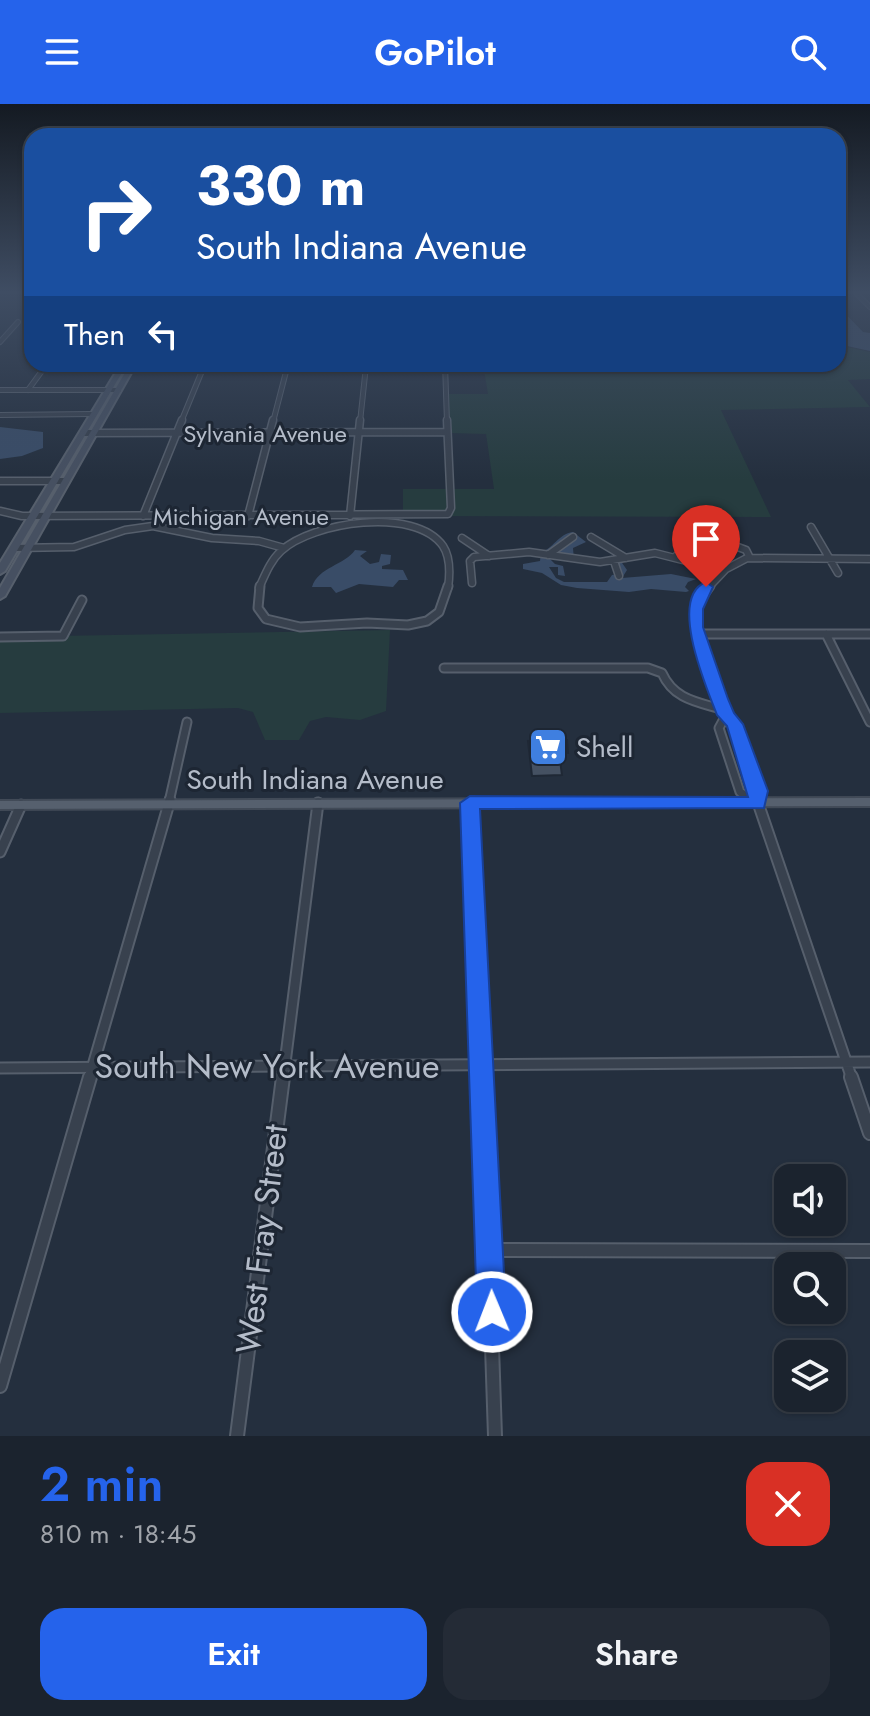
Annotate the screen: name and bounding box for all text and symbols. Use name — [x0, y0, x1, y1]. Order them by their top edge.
text: GoPilot — [374, 26, 496, 78]
icon: menu — [40, 30, 84, 74]
icon: search — [786, 30, 830, 74]
text: 330 m — [196, 145, 365, 226]
icon: right — [64, 160, 168, 264]
text: South Indiana Avenue — [196, 220, 527, 272]
icon: left — [141, 312, 185, 356]
text: Then — [64, 313, 125, 356]
street label: Sylvania Avenue — [183, 416, 347, 451]
street label: Michigan Avenue — [153, 499, 329, 534]
pin — [672, 505, 740, 587]
icon: arrive — [684, 517, 728, 561]
supermarket icon: Shell — [527, 726, 569, 768]
place label: Shell — [576, 727, 633, 768]
street label: South Indiana Avenue — [186, 759, 444, 800]
street label: South New York Avenue — [95, 1042, 439, 1091]
street label: West Fray Street — [224, 1121, 300, 1357]
map controls — [774, 1164, 846, 1412]
button: sound — [774, 1164, 846, 1236]
button: search — [774, 1252, 846, 1324]
position arrow — [450, 1270, 534, 1354]
button: layers — [774, 1340, 846, 1412]
text: 2 min — [40, 1450, 163, 1519]
button: close — [746, 1462, 830, 1546]
text: 810 m · 18:45 — [40, 1515, 197, 1553]
button: Exit — [40, 1608, 427, 1700]
button: Share — [443, 1608, 830, 1700]

